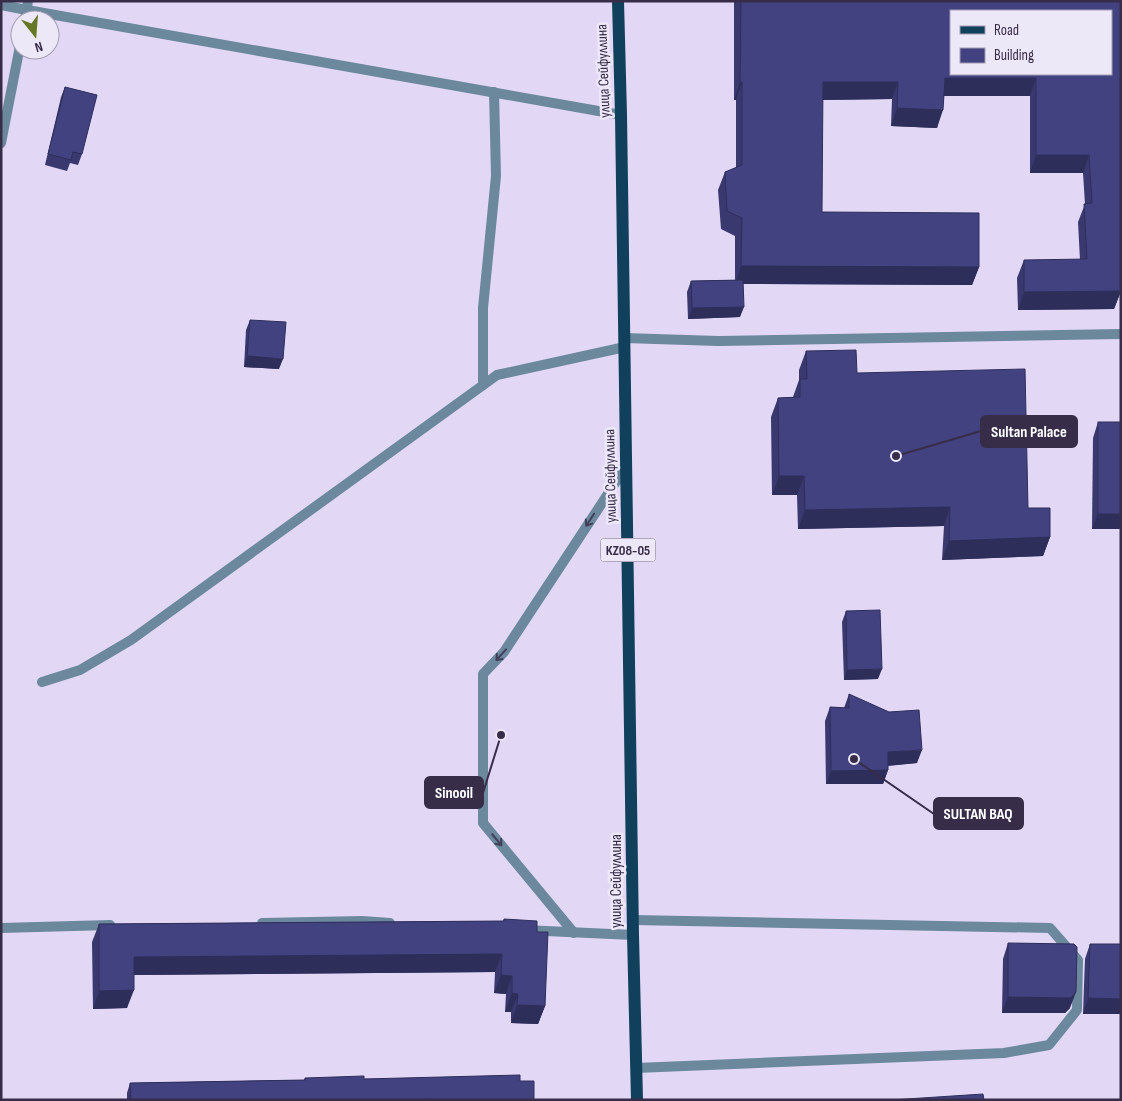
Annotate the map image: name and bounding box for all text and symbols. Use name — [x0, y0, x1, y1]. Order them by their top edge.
north arrow — [10, 10, 60, 60]
legend — [950, 10, 1112, 75]
text: Road — [994, 21, 1019, 40]
street label: улица Сейфуллина — [592, 24, 615, 118]
text: N — [33, 38, 45, 56]
text: Building — [994, 46, 1034, 65]
callout: Sultan Palace — [981, 416, 1077, 447]
text: Sultan Palace — [991, 423, 1067, 442]
street label: улица Сейфуллина — [600, 429, 621, 523]
one-way arrow — [585, 513, 596, 527]
road number: KZ08-05 — [600, 538, 656, 562]
one-way arrow — [495, 649, 506, 662]
callout: Sinooil — [425, 777, 483, 808]
text: Sinooil — [435, 784, 473, 803]
callout: SULTAN BAQ — [934, 798, 1023, 829]
text: SULTAN BAQ — [944, 805, 1013, 824]
one-way arrow — [492, 834, 503, 847]
street label: улица Сейфуллина — [607, 834, 626, 928]

